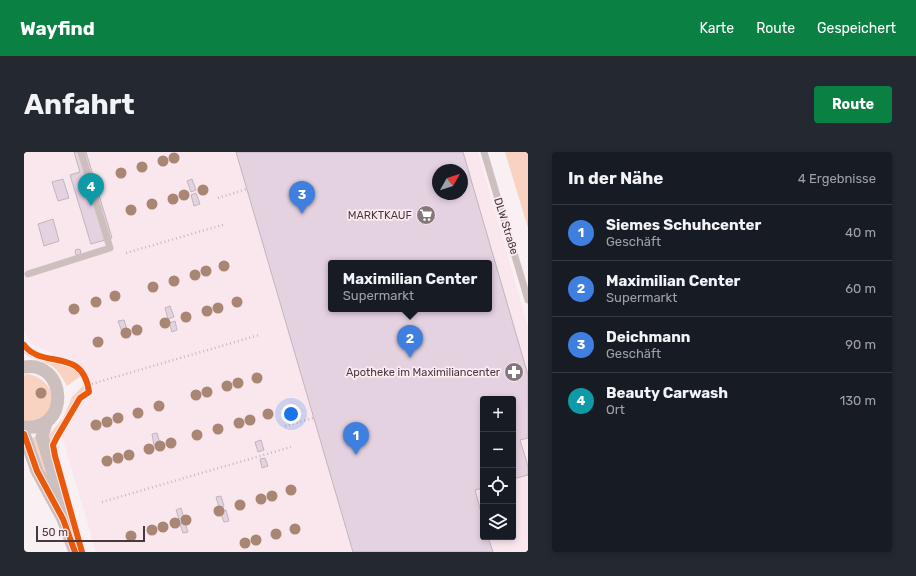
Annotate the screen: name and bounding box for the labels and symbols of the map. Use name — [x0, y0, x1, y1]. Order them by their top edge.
north arrow — [432, 164, 468, 200]
pin: 4 — [78, 173, 104, 206]
pin: 3 — [289, 181, 315, 214]
street label: DLW Straße — [491, 196, 521, 256]
supermarket icon: MARKTKAUF — [415, 204, 437, 226]
place label: MARKTKAUF — [348, 209, 412, 222]
pin: 2 — [397, 325, 423, 358]
pharmacy icon: Apotheke im Maximiliancenter — [503, 361, 525, 383]
place label: Apotheke im Maximiliancenter — [346, 366, 501, 379]
your location — [281, 404, 301, 424]
pin: 1 — [343, 422, 369, 455]
scale bar — [36, 524, 145, 543]

